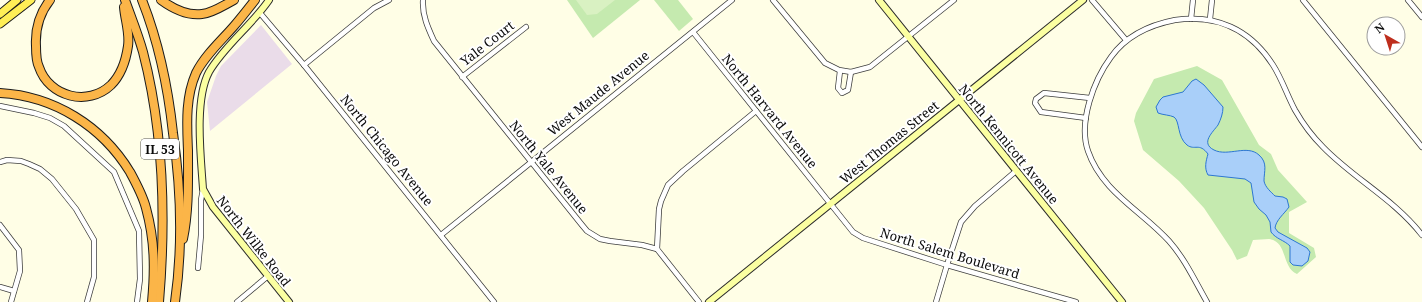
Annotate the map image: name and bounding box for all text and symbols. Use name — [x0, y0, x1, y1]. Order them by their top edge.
street label: Yale Court — [456, 16, 518, 70]
north arrow — [1366, 16, 1406, 56]
text: N — [1371, 19, 1388, 36]
street label: West Maude Avenue — [543, 46, 653, 140]
street label: North Harvard Avenue — [718, 50, 822, 172]
street label: North Kennicott Avenue — [955, 80, 1063, 208]
street label: North Chicago Avenue — [337, 91, 438, 209]
street label: West Thomas Street — [836, 96, 943, 188]
street label: North Yale Avenue — [506, 117, 592, 217]
road number: IL 53 — [141, 139, 179, 159]
street label: North Wilke Road — [213, 192, 295, 290]
street label: North Salem Boulevard — [878, 223, 1022, 283]

